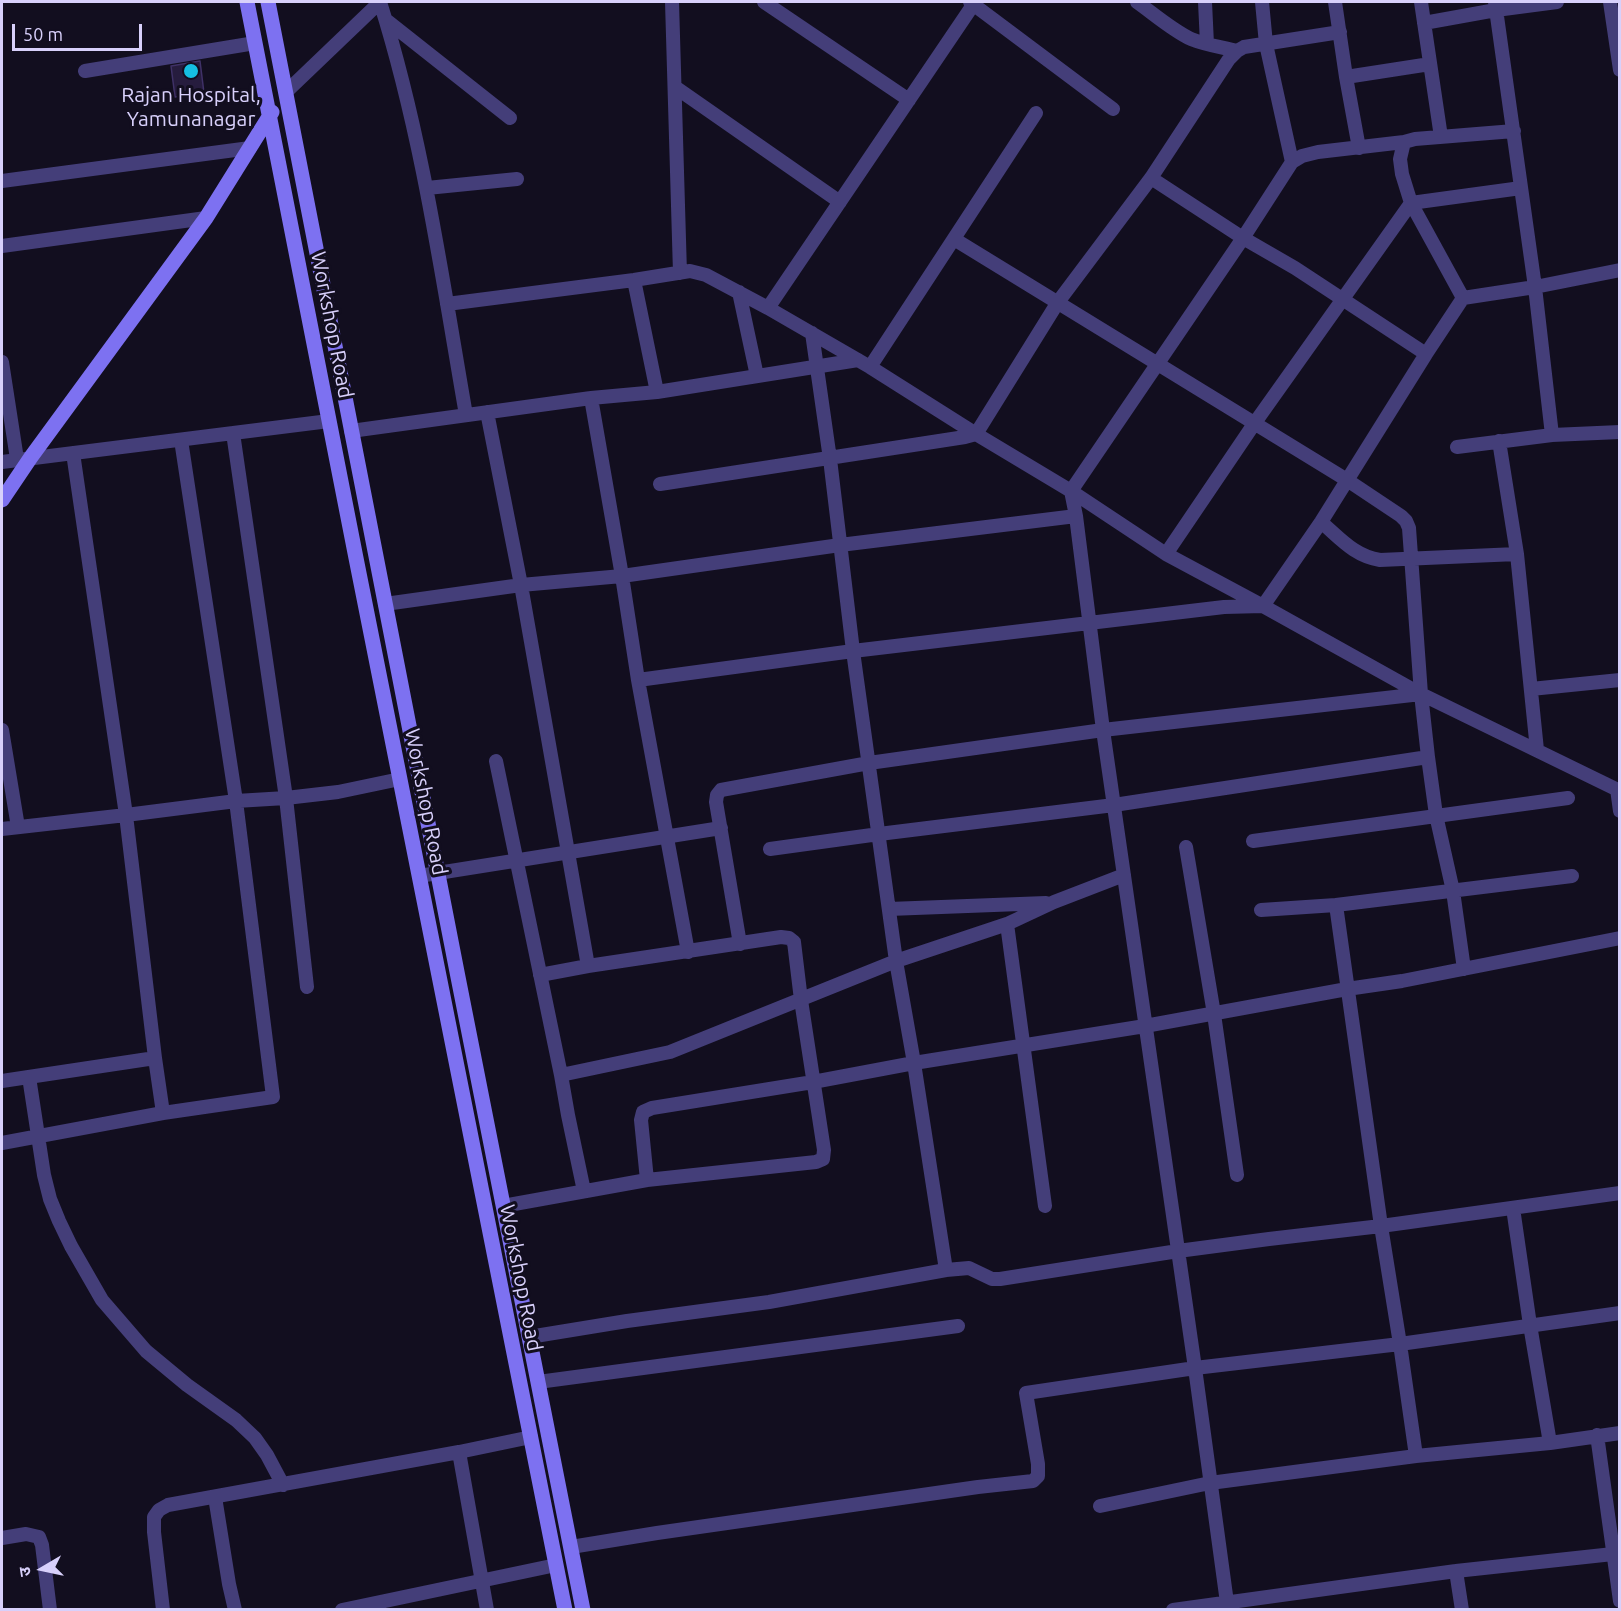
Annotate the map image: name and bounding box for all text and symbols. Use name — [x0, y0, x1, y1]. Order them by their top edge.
scale bar — [15, 12, 146, 50]
text: 50 m — [23, 24, 63, 44]
marker: Rajan Hospital, Yamunanagar — [182, 62, 200, 80]
place label: Rajan Hospital, Yamunanagar — [121, 82, 261, 132]
street label: Workshop Road — [305, 250, 359, 400]
street label: Workshop Road — [399, 727, 453, 877]
street label: Workshop Road — [494, 1203, 548, 1353]
north arrow — [12, 1539, 72, 1599]
text: उ — [15, 1566, 34, 1578]

